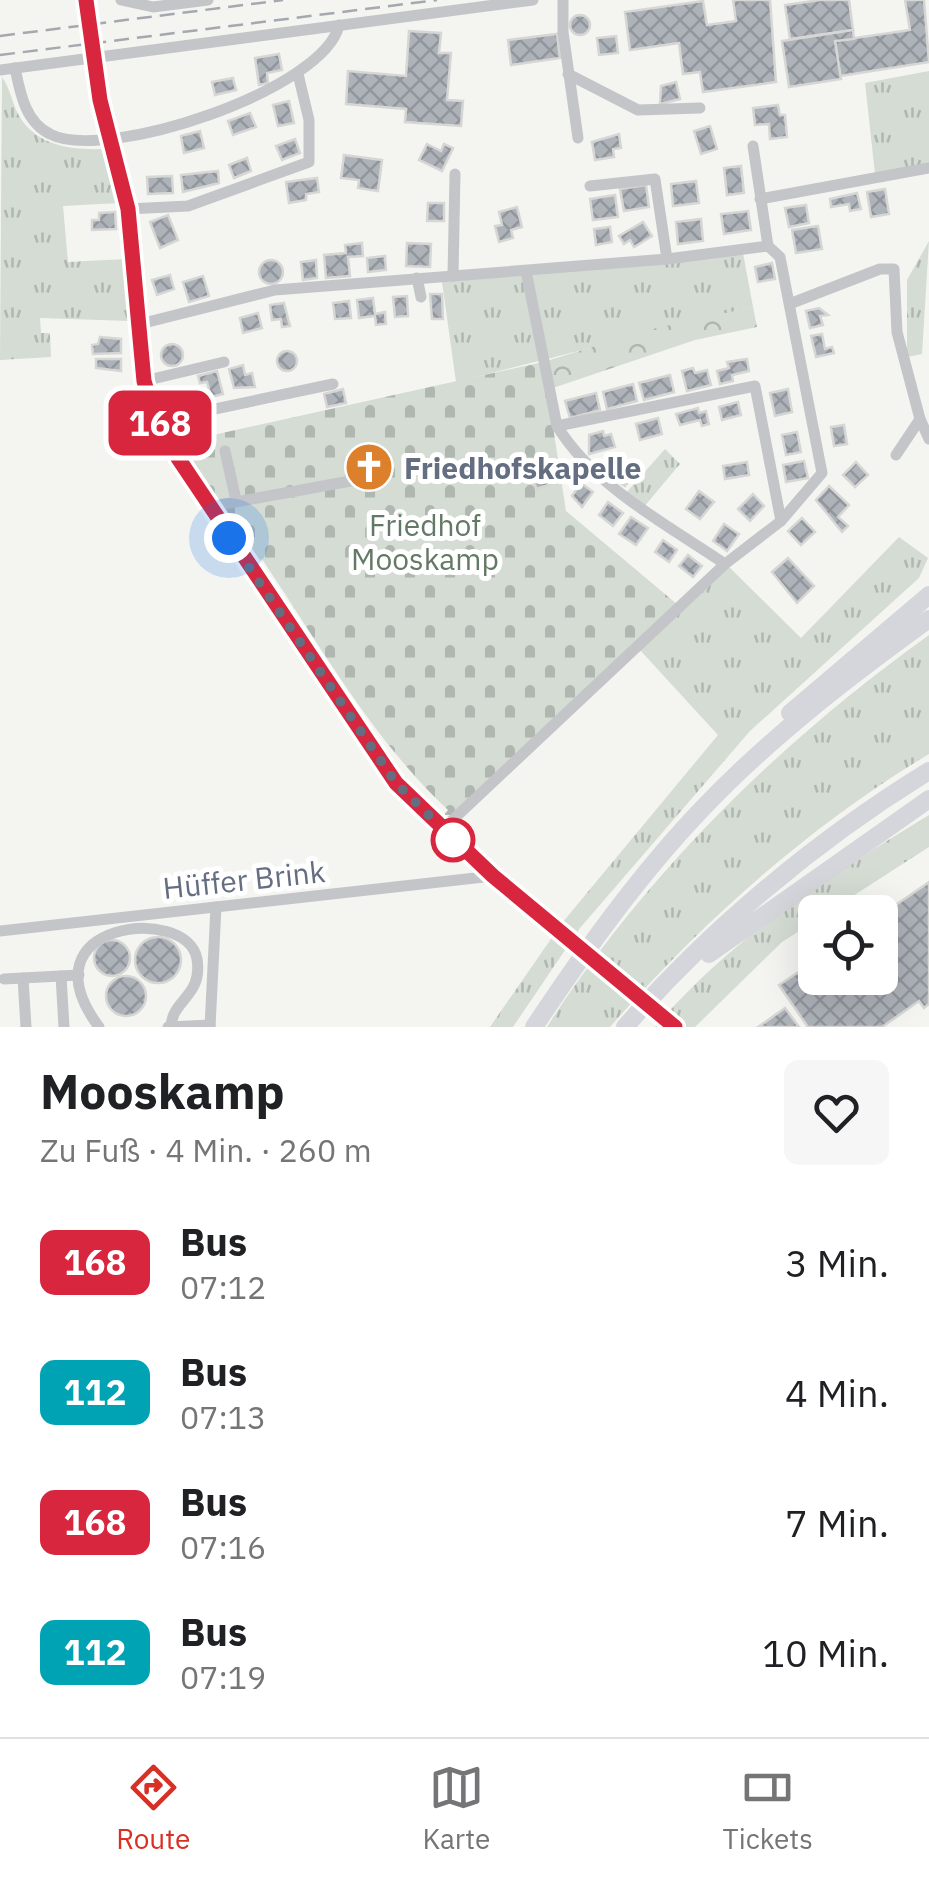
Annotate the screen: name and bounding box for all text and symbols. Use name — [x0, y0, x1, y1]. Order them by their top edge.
line badge: 168 — [102, 390, 218, 456]
text: 168 — [128, 400, 192, 446]
church icon: Friedhofskapelle — [343, 441, 395, 493]
place label: Friedhofskapelle — [404, 448, 641, 487]
park label: Friedhof Mooskamp — [351, 505, 499, 578]
your location — [204, 513, 254, 563]
unlabelled marker — [432, 819, 474, 861]
street label: Hüffer Brink — [161, 851, 327, 907]
map controls — [798, 895, 898, 995]
button: locate — [798, 895, 898, 995]
text: Mooskamp — [40, 1060, 285, 1122]
button: heart — [784, 1060, 889, 1165]
text: Zu Fuß · 4 Min. · 260 m — [40, 1129, 372, 1171]
text: Bus — [180, 1217, 247, 1266]
text: 3 Min. — [785, 1238, 889, 1287]
text: 168 — [63, 1239, 127, 1285]
text: 07:12 — [180, 1266, 266, 1308]
text: Bus — [180, 1347, 247, 1396]
text: 4 Min. — [785, 1368, 889, 1417]
text: 112 — [63, 1369, 127, 1415]
text: 07:13 — [180, 1396, 266, 1438]
text: Bus — [180, 1477, 247, 1526]
text: 7 Min. — [785, 1498, 889, 1547]
text: 168 — [63, 1499, 127, 1545]
text: 07:16 — [180, 1526, 266, 1568]
text: Bus — [180, 1607, 247, 1656]
text: 10 Min. — [762, 1628, 889, 1677]
text: 112 — [63, 1629, 127, 1675]
text: 07:19 — [180, 1656, 266, 1698]
tab: Route — [116, 1760, 190, 1857]
tab: Karte — [423, 1760, 490, 1857]
tab: Tickets — [723, 1760, 813, 1857]

